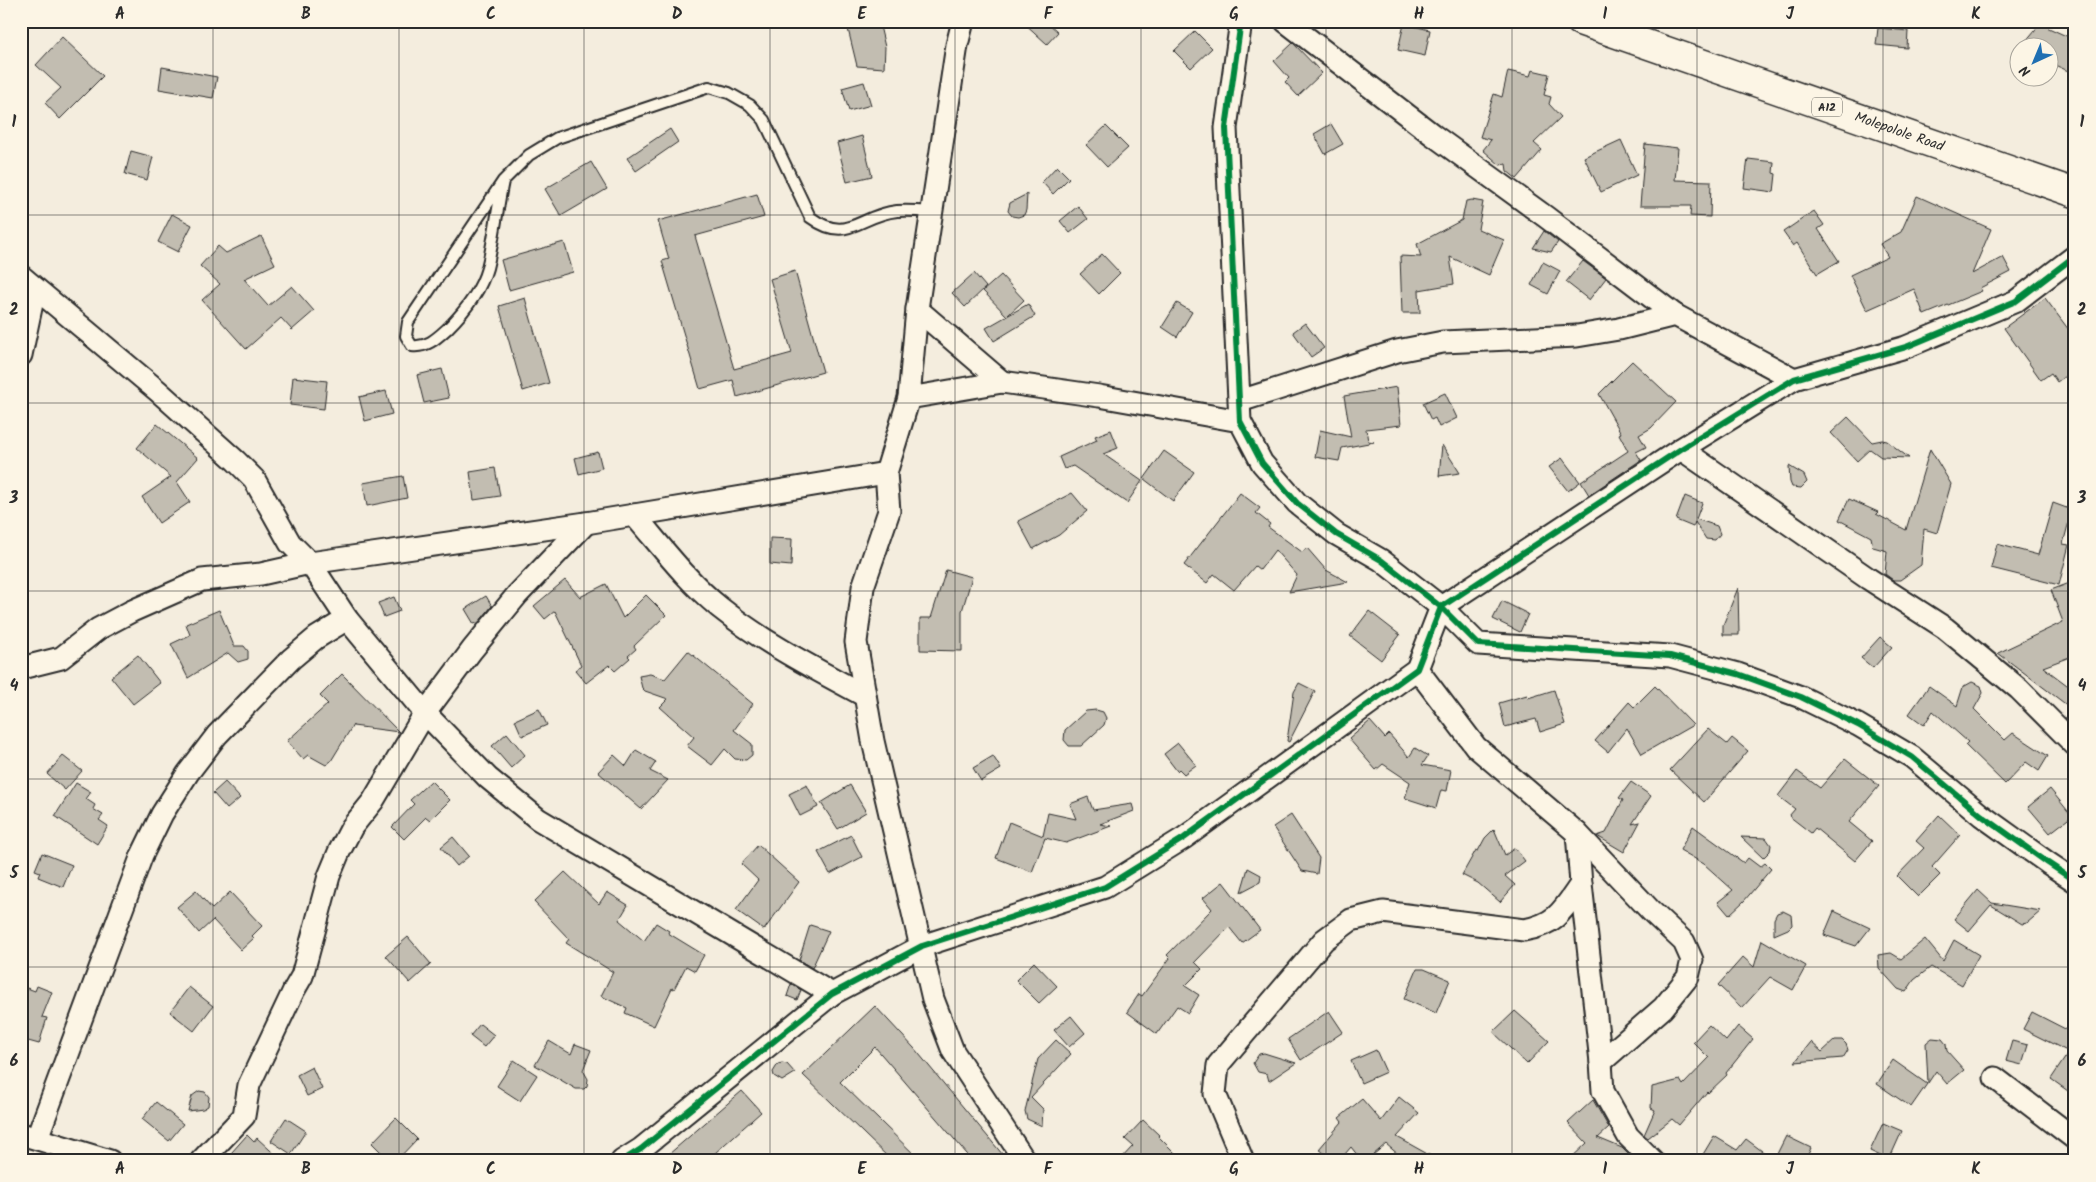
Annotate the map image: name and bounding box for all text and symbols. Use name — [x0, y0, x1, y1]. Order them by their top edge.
text: A — [115, 2, 125, 27]
text: B — [301, 2, 311, 27]
text: C — [486, 2, 496, 27]
text: D — [672, 2, 683, 27]
text: E — [858, 2, 868, 27]
text: F — [1044, 2, 1054, 27]
text: G — [1229, 2, 1239, 27]
text: H — [1414, 2, 1424, 27]
text: I — [1603, 2, 1608, 27]
text: J — [1786, 2, 1795, 27]
text: K — [1971, 2, 1981, 27]
north arrow — [2008, 38, 2058, 88]
text: N — [2015, 60, 2036, 82]
road number: A12 — [1812, 98, 1842, 116]
street label: Molepolole Road — [1852, 106, 1948, 158]
text: 1 — [12, 110, 17, 135]
text: 1 — [2080, 110, 2085, 135]
text: 2 — [9, 298, 19, 323]
text: 2 — [2077, 298, 2087, 323]
text: 3 — [9, 486, 19, 511]
text: 3 — [2077, 486, 2087, 511]
text: 4 — [10, 674, 19, 699]
text: 4 — [2078, 674, 2087, 699]
text: 5 — [9, 861, 20, 886]
text: 5 — [2077, 861, 2088, 886]
text: 6 — [10, 1049, 19, 1074]
text: 6 — [2078, 1049, 2087, 1074]
text: A — [115, 1157, 125, 1182]
text: B — [301, 1157, 311, 1182]
text: C — [486, 1157, 496, 1182]
text: D — [672, 1157, 683, 1182]
text: E — [858, 1157, 868, 1182]
text: F — [1044, 1157, 1054, 1182]
text: G — [1229, 1157, 1239, 1182]
text: H — [1414, 1157, 1424, 1182]
text: I — [1603, 1157, 1608, 1182]
text: J — [1786, 1157, 1795, 1182]
text: K — [1971, 1157, 1981, 1182]

